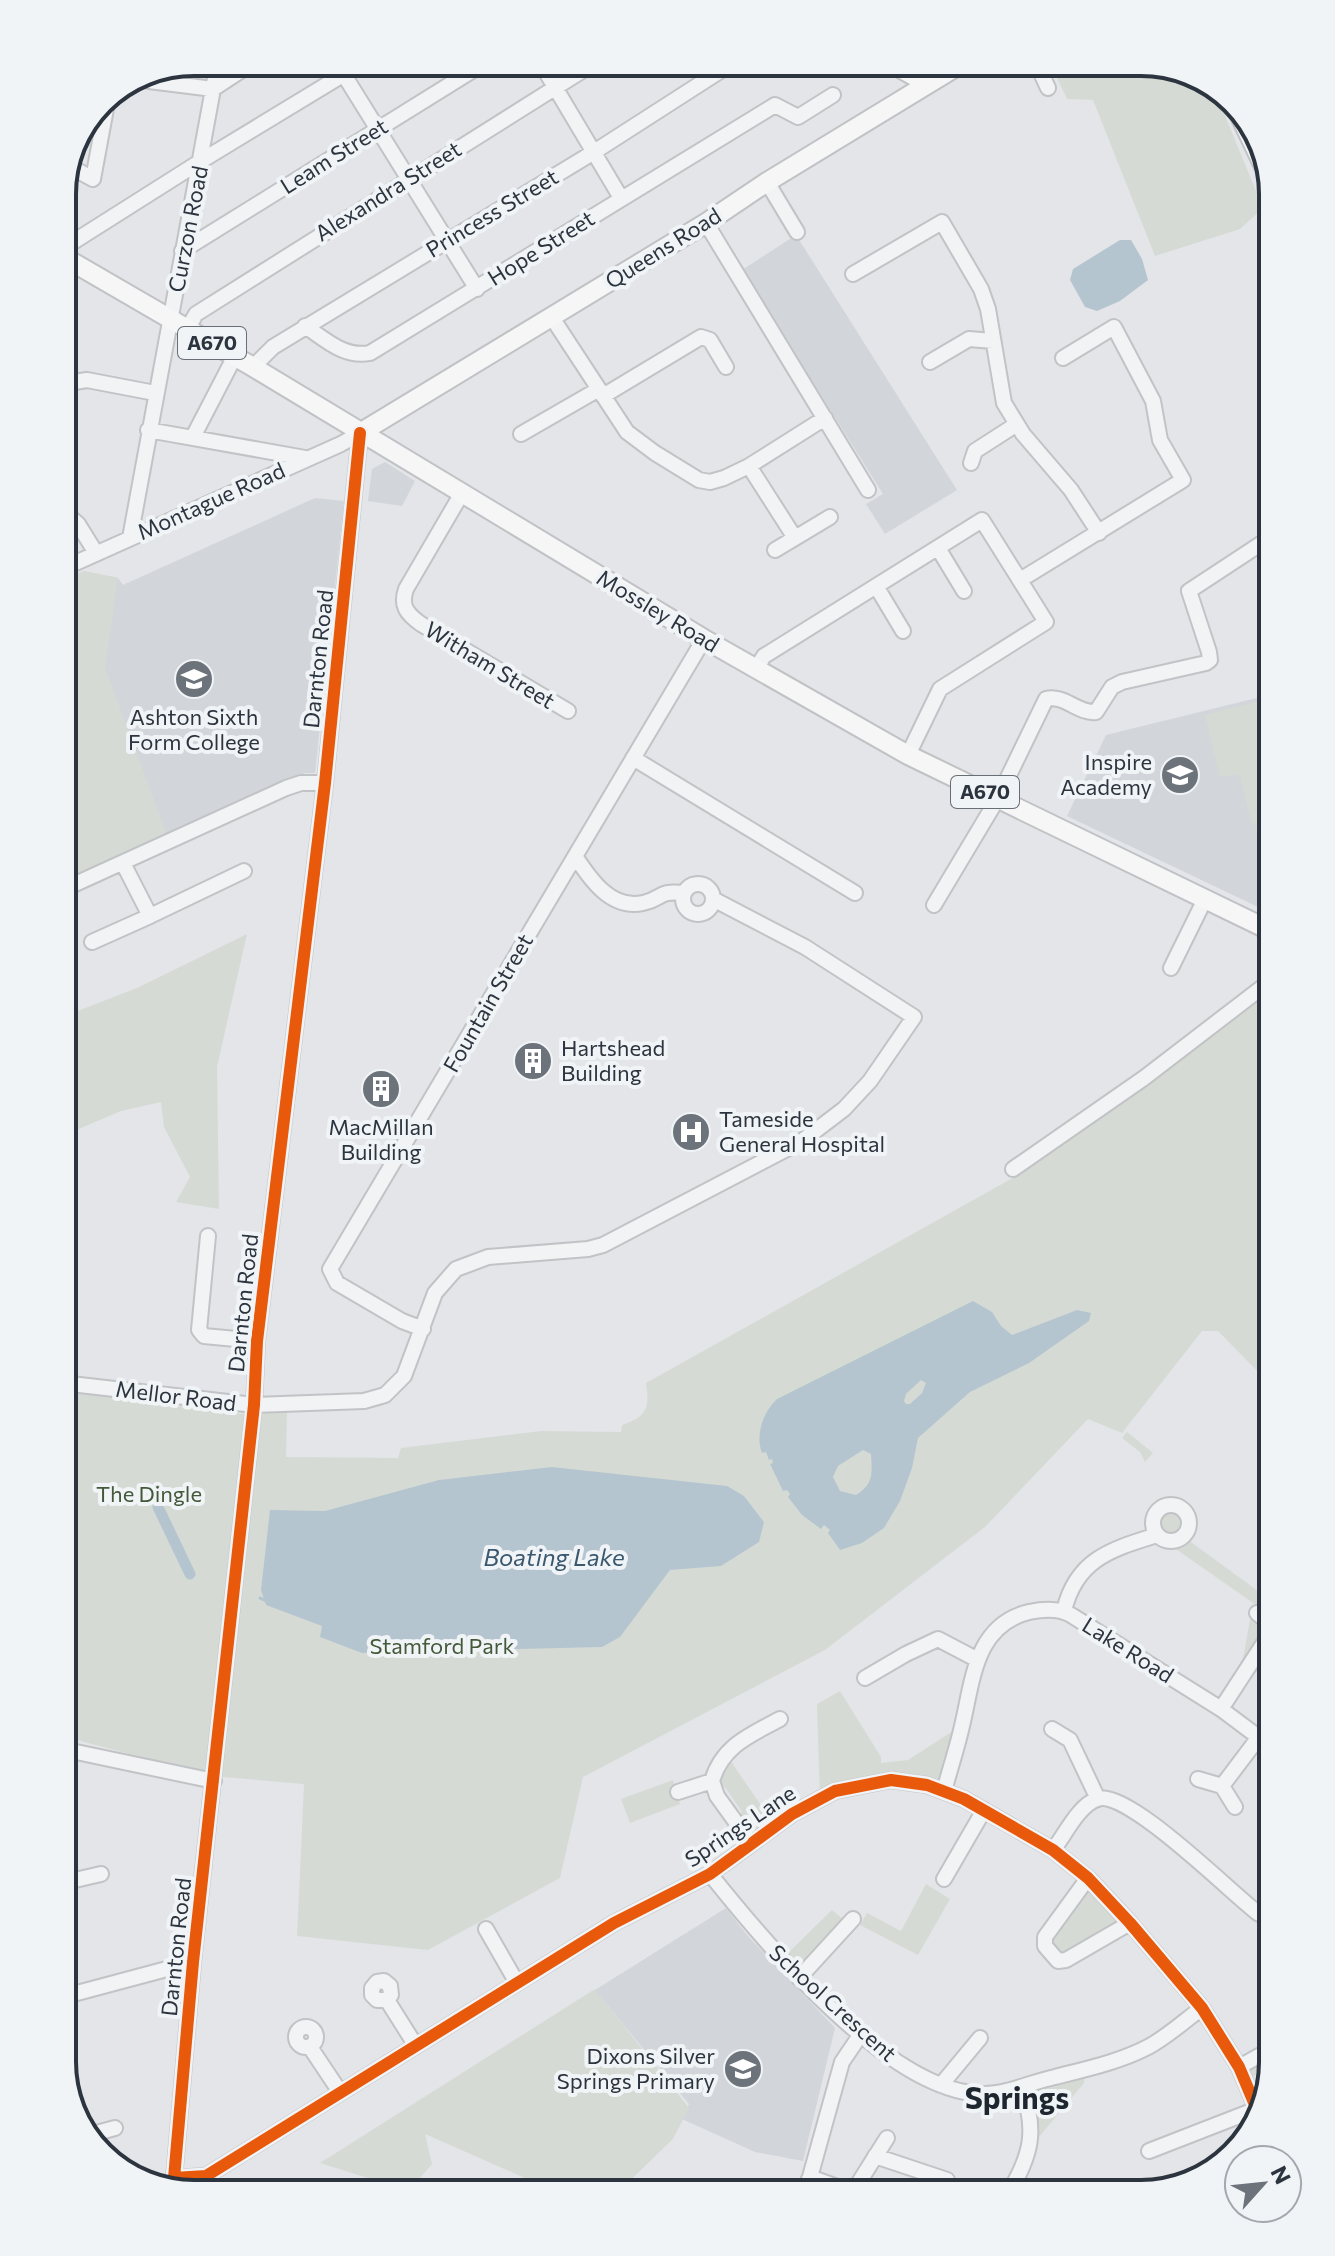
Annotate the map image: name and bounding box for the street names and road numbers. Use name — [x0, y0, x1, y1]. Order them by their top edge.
street label: Leam Street — [275, 112, 392, 199]
street label: Alexandra Street — [310, 135, 466, 246]
street label: Princess Street — [421, 162, 563, 263]
street label: Curzon Road — [162, 163, 213, 294]
street label: Queens Road — [600, 201, 726, 294]
street label: Hope Street — [482, 204, 599, 291]
road number: A670 — [178, 327, 246, 359]
street label: Montague Road — [133, 456, 289, 545]
street label: Mossley Road — [592, 564, 724, 658]
street label: Darnton Road — [297, 588, 338, 730]
street label: Witham Street — [420, 615, 560, 714]
road number: A670 — [951, 776, 1019, 808]
street label: Fountain Street — [437, 929, 538, 1077]
street label: Darnton Road — [222, 1232, 263, 1374]
street label: Mellor Road — [114, 1375, 238, 1416]
street label: Lake Road — [1078, 1611, 1179, 1688]
street label: Springs Lane — [679, 1779, 800, 1872]
street label: Darnton Road — [155, 1876, 196, 2018]
street label: School Crescent — [764, 1939, 902, 2067]

